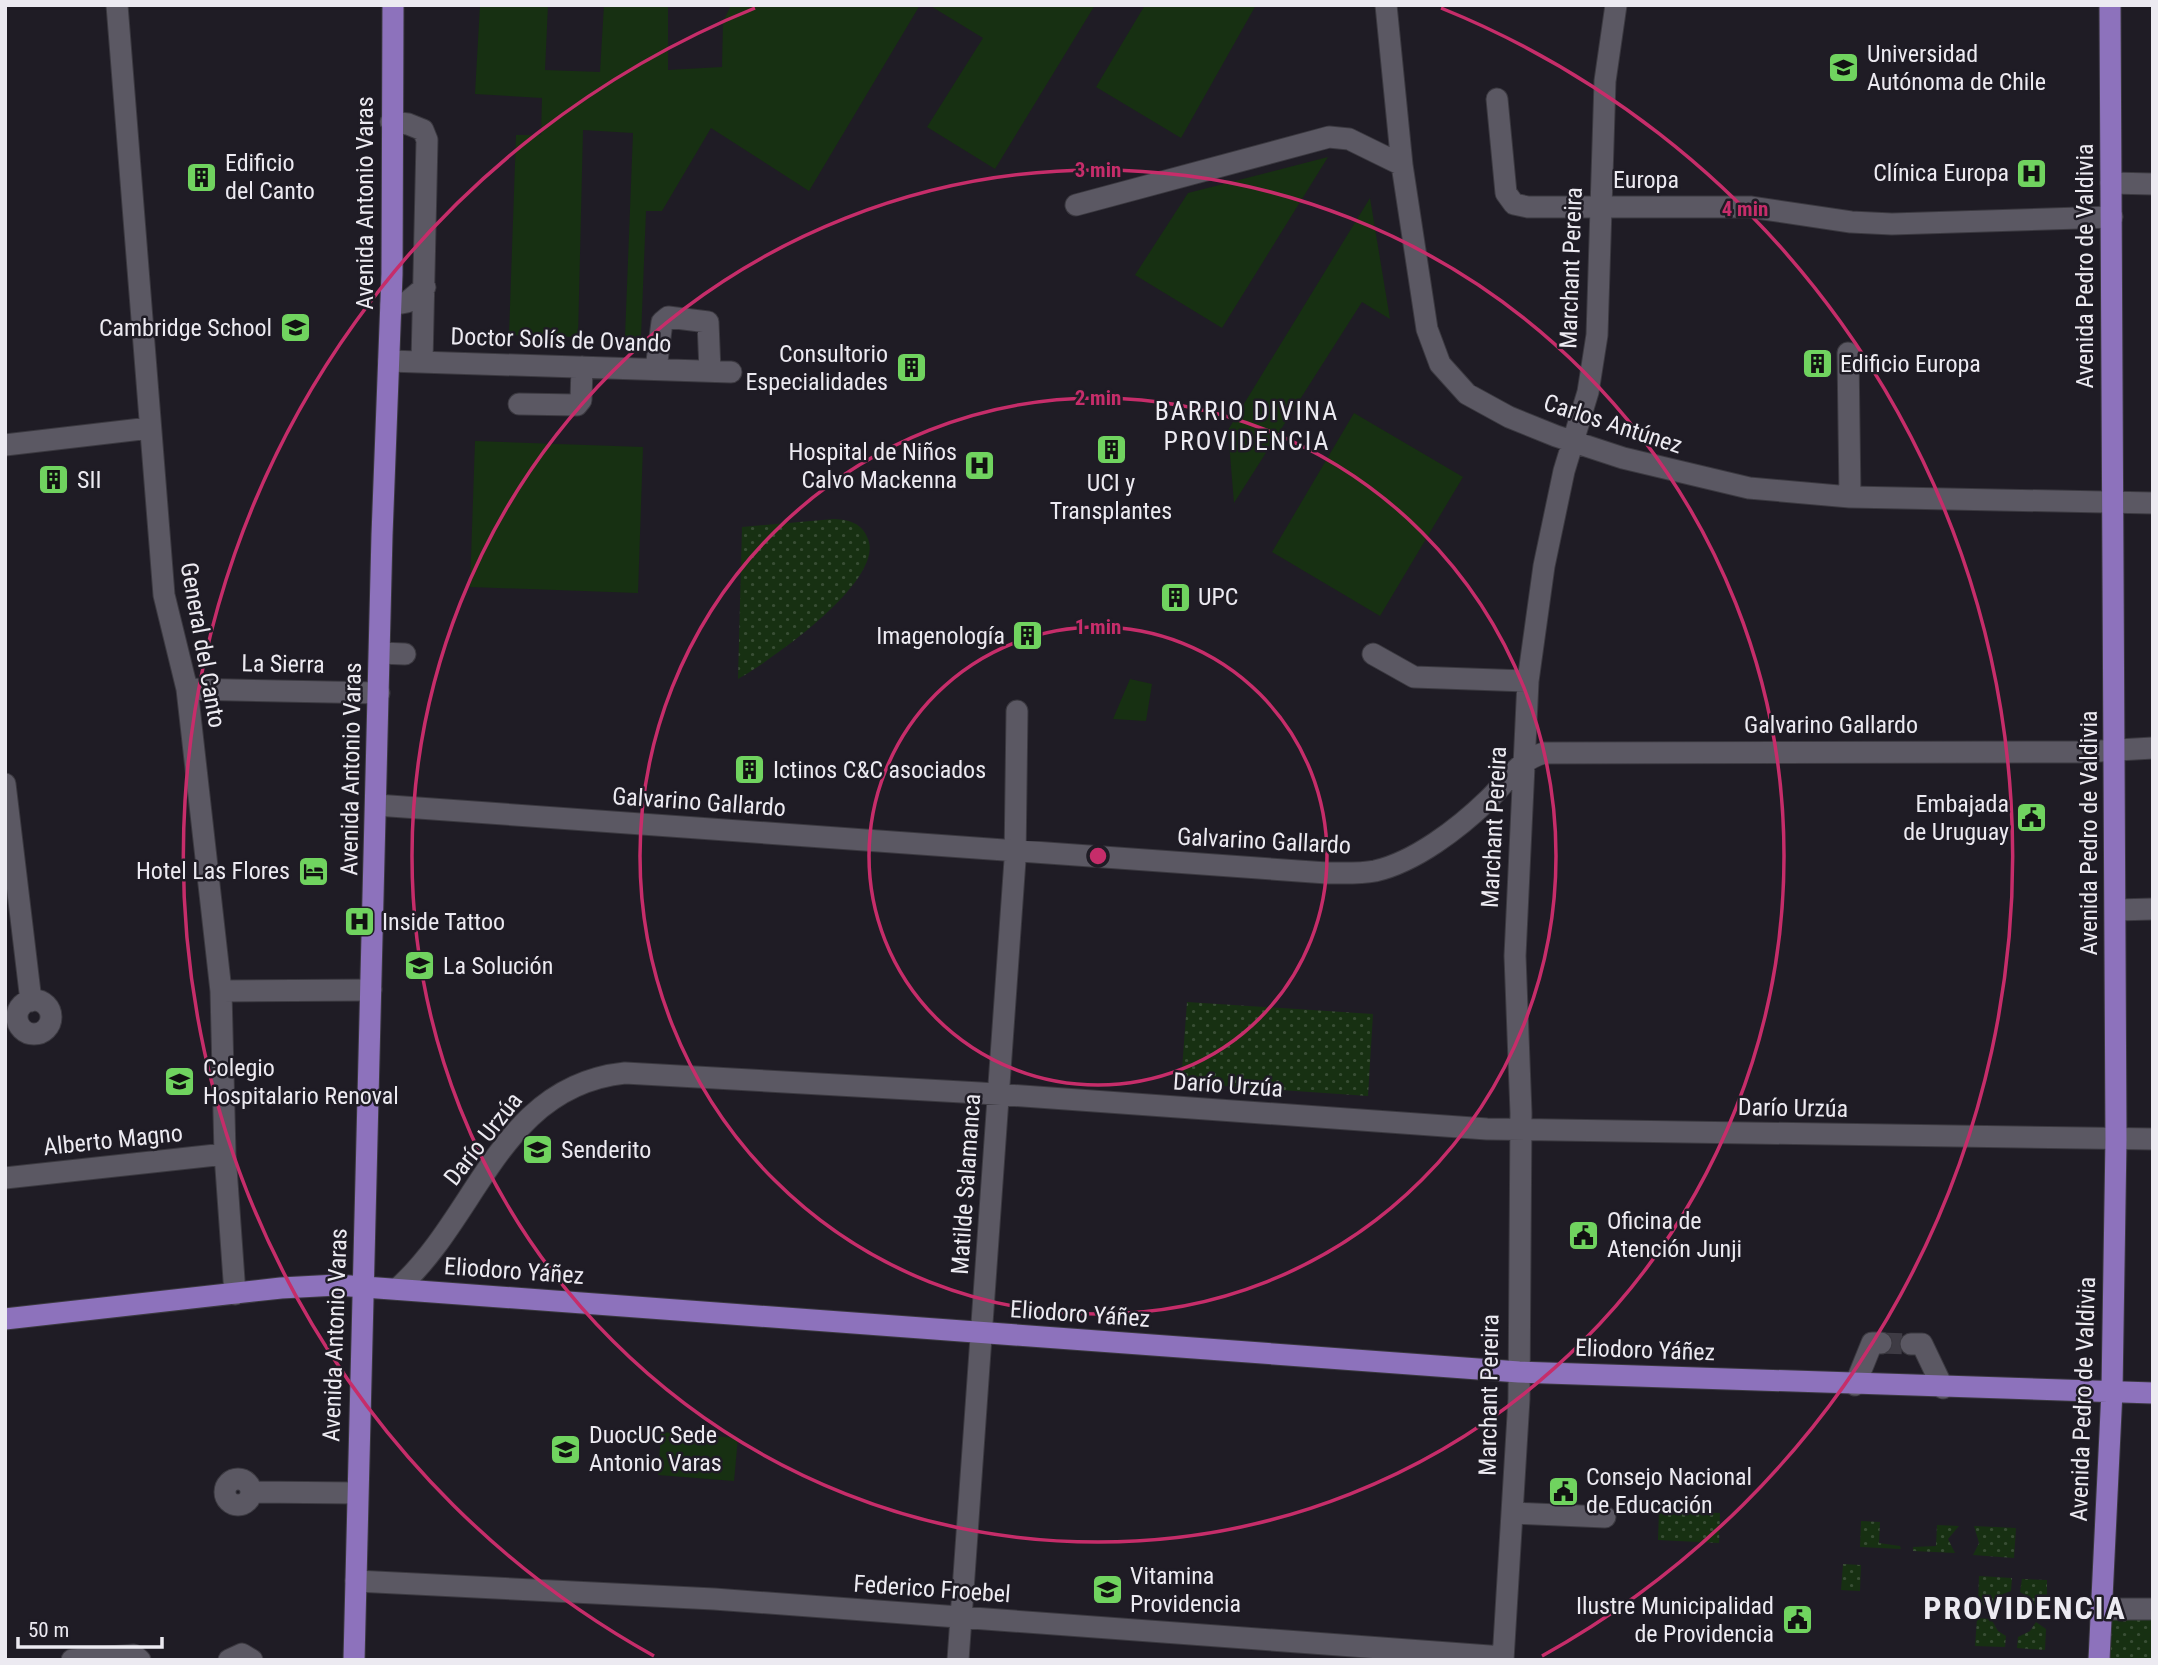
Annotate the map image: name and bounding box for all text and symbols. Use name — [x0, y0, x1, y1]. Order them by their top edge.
place label: Universidad Autónoma de Chile — [1867, 40, 2046, 96]
school or university icon: Universidad Autónoma de Chile — [1827, 51, 1861, 85]
street label: Avenida Antonio Varas — [351, 96, 379, 310]
street label: Avenida Pedro de Valdivia — [2071, 144, 2099, 388]
place label: Edificio del Canto — [225, 149, 315, 205]
hospital icon: Clínica Europa — [2015, 156, 2049, 190]
text: 3 min — [1075, 158, 1121, 182]
place label: Clínica Europa — [1873, 159, 2009, 187]
building icon: Edificio del Canto — [185, 160, 219, 194]
street label: Europa — [1613, 166, 1679, 194]
street label: Marchant Pereira — [1554, 187, 1588, 349]
text: 4 min — [1722, 197, 1768, 221]
school or university icon: Cambridge School — [278, 311, 312, 345]
place label: Cambridge School — [99, 314, 272, 342]
street label: Doctor Solís de Ovando — [450, 322, 672, 358]
place label: Consultorio Especialidades — [745, 340, 888, 396]
building icon: Edificio Europa — [1800, 347, 1834, 381]
place label: Edificio Europa — [1840, 350, 1981, 378]
building icon: Consultorio Especialidades — [894, 351, 928, 385]
text: 2 min — [1075, 386, 1121, 410]
street label: Carlos Antúnez — [1540, 388, 1686, 460]
district label: BARRIO DIVINA PROVIDENCIA — [1155, 396, 1339, 456]
building icon: UCI y Transplantes — [1094, 432, 1128, 466]
place label: Hospital de Niños Calvo Mackenna — [789, 438, 957, 494]
hospital icon: Hospital de Niños Calvo Mackenna — [963, 449, 997, 483]
building icon: SII — [37, 463, 71, 497]
place label: SII — [77, 466, 101, 494]
place label: UCI y Transplantes — [1050, 469, 1172, 525]
street label: General del Canto — [175, 560, 231, 730]
building icon: UPC — [1158, 580, 1192, 614]
place label: UPC — [1198, 583, 1238, 611]
text: 1 min — [1075, 615, 1121, 639]
building icon: Imagenología — [1011, 619, 1045, 653]
place label: Imagenología — [876, 622, 1005, 650]
street label: La Sierra — [241, 649, 325, 679]
street label: Avenida Antonio Varas — [335, 662, 367, 876]
street label: Galvarino Gallardo — [1744, 711, 1918, 739]
street label: Avenida Pedro de Valdivia — [2075, 711, 2103, 955]
street label: Marchant Pereira — [1476, 746, 1512, 908]
building icon: Ictinos C&C asociados — [733, 753, 767, 787]
place label: Ictinos C&C asociados — [773, 756, 986, 784]
street label: Galvarino Gallardo — [611, 782, 787, 822]
place label: Embajada de Uruguay — [1903, 790, 2009, 846]
public building icon: Embajada de Uruguay — [2015, 801, 2049, 835]
street label: Galvarino Gallardo — [1176, 822, 1352, 860]
centre of rings — [1086, 844, 1110, 868]
hotel icon: Hotel Las Flores — [296, 854, 330, 888]
place label: Hotel Las Flores — [136, 857, 290, 885]
hospital icon: Inside Tattoo — [342, 905, 376, 939]
place label: Inside Tattoo — [382, 908, 505, 936]
school or university icon: La Solución — [403, 949, 437, 983]
place label: La Solución — [443, 952, 553, 980]
place label: Colegio Hospitalario Renoval — [203, 1054, 399, 1110]
school or university icon: Colegio Hospitalario Renoval — [163, 1065, 197, 1099]
street label: Darío Urzúa — [1172, 1067, 1284, 1103]
street label: Darío Urzúa — [438, 1087, 528, 1191]
street label: Matilde Salamanca — [946, 1093, 986, 1275]
street label: Darío Urzúa — [1738, 1093, 1848, 1123]
street label: Alberto Magno — [42, 1119, 184, 1161]
school or university icon: Senderito — [521, 1133, 555, 1167]
place label: Senderito — [561, 1136, 651, 1164]
place label: Oficina de Atención Junji — [1607, 1207, 1742, 1263]
public building icon: Oficina de Atención Junji — [1567, 1218, 1601, 1252]
street label: Avenida Antonio Varas — [317, 1228, 353, 1442]
street label: Eliodoro Yáñez — [443, 1252, 585, 1290]
street label: Avenida Pedro de Valdivia — [2065, 1276, 2101, 1522]
street label: Eliodoro Yáñez — [1009, 1295, 1151, 1333]
street label: Marchant Pereira — [1474, 1314, 1504, 1476]
street label: Eliodoro Yáñez — [1574, 1334, 1716, 1366]
place label: DuocUC Sede Antonio Varas — [589, 1421, 722, 1477]
school or university icon: DuocUC Sede Antonio Varas — [549, 1432, 583, 1466]
place label: Consejo Nacional de Educación — [1586, 1463, 1752, 1519]
public building icon: Consejo Nacional de Educación — [1546, 1474, 1580, 1508]
place label: Vitamina Providencia — [1130, 1562, 1241, 1618]
street label: Federico Froebel — [853, 1570, 1011, 1608]
school or university icon: Vitamina Providencia — [1090, 1573, 1124, 1607]
district label: PROVIDENCIA — [1923, 1589, 2127, 1627]
place label: Ilustre Municipalidad de Providencia — [1576, 1592, 1774, 1648]
public building icon: Ilustre Municipalidad de Providencia — [1780, 1603, 1814, 1637]
scale bar — [18, 1606, 161, 1650]
text: 50 m — [28, 1618, 69, 1642]

